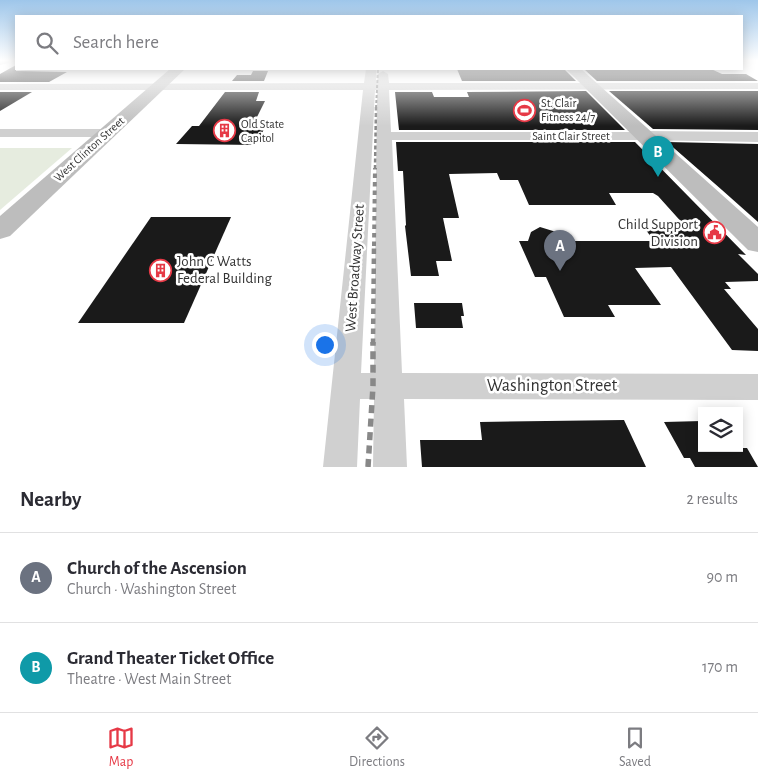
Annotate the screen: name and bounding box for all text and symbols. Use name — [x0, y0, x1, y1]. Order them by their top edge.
search box — [15, 15, 743, 70]
icon: search — [33, 29, 61, 57]
text: Search here — [73, 33, 159, 52]
place label: St. Clair Fitness 24/7 — [541, 97, 595, 123]
sports icon: St. Clair Fitness 24/7 — [513, 98, 537, 122]
street label: West Clinton Street — [51, 114, 127, 184]
place label: Old State Capitol — [241, 118, 284, 144]
building icon: Old State Capitol — [213, 119, 237, 143]
street label: Saint Clair Street — [532, 130, 610, 142]
pin: B — [642, 136, 674, 177]
street label: West Broadway Street — [343, 203, 367, 332]
place label: Child Support Division — [618, 217, 698, 249]
public building icon: Child Support Division — [702, 221, 726, 245]
pin: A — [544, 230, 576, 271]
place label: John C Watts Federal Building — [177, 254, 273, 286]
building icon: John C Watts Federal Building — [149, 258, 173, 282]
your location — [312, 332, 338, 358]
street label: Washington Street — [487, 377, 618, 395]
map controls — [698, 407, 743, 452]
button: layers — [698, 407, 743, 452]
text: Nearby — [20, 489, 81, 510]
text: 2 results — [686, 491, 738, 507]
text: Church of the Ascension — [67, 559, 247, 578]
text: A — [31, 569, 41, 585]
text: 90 m — [707, 569, 738, 585]
text: Church · Washington Street — [67, 581, 236, 597]
text: Grand Theater Ticket Office — [67, 649, 274, 668]
text: B — [31, 659, 41, 675]
text: 170 m — [702, 659, 738, 675]
text: Theatre · West Main Street — [67, 671, 231, 687]
tab: Map — [107, 724, 135, 771]
tab: Directions — [349, 724, 405, 771]
tab: Saved — [619, 724, 651, 771]

